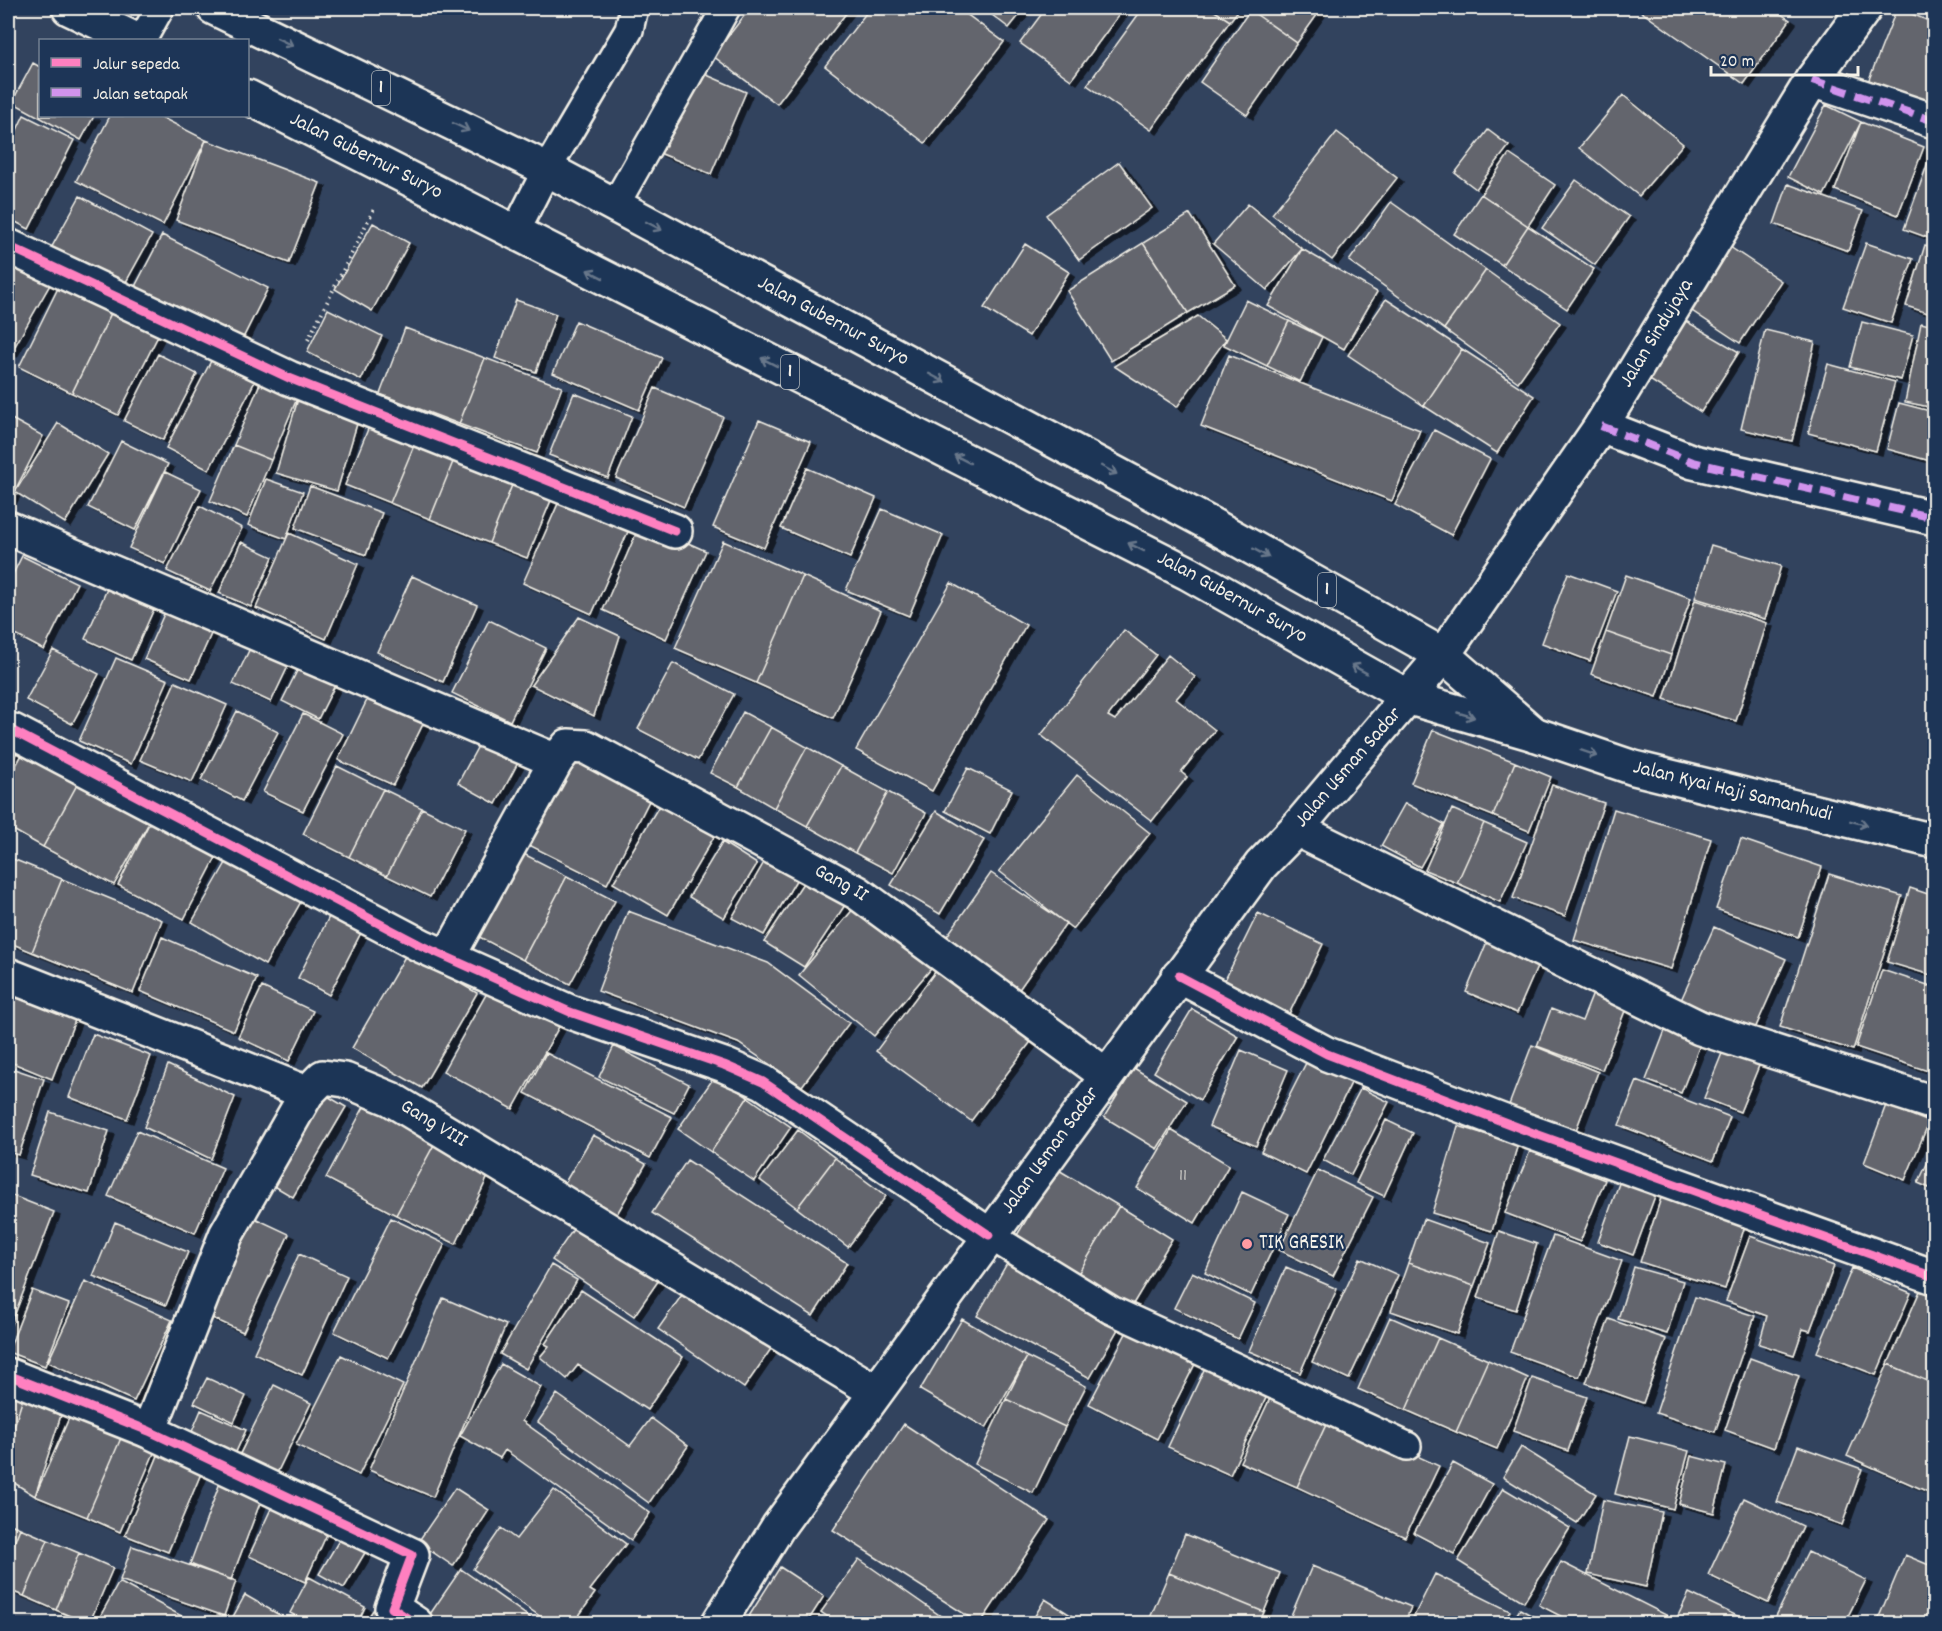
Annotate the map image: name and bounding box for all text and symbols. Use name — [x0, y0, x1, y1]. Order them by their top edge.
one-way arrow — [276, 37, 294, 48]
legend — [39, 39, 249, 117]
scale bar — [1711, 39, 1858, 77]
text: 20 m — [1720, 50, 1754, 75]
text: Jalur sepeda — [93, 53, 180, 78]
road number: 1 — [372, 71, 390, 105]
text: Jalan setapak — [93, 83, 188, 108]
street label: Jalan Gubernur Suryo — [284, 105, 448, 208]
one-way arrow — [451, 121, 469, 133]
one-way arrow — [645, 221, 663, 232]
one-way arrow — [586, 268, 604, 280]
street label: Jalan Gubernur Suryo — [752, 269, 914, 375]
street label: Jalan Sindujaya — [1613, 273, 1703, 394]
one-way arrow — [760, 355, 778, 367]
road number: 1 — [781, 355, 799, 389]
one-way arrow — [928, 373, 946, 384]
one-way arrow — [953, 453, 971, 464]
one-way arrow — [1100, 464, 1117, 476]
one-way arrow — [1127, 540, 1145, 552]
street label: Jalan Gubernur Suryo — [1151, 544, 1312, 652]
one-way arrow — [1252, 547, 1269, 559]
road number: 1 — [1318, 573, 1336, 607]
one-way arrow — [1351, 663, 1368, 675]
street label: Jalan Usman Sadar — [1288, 701, 1410, 835]
one-way arrow — [1456, 709, 1475, 721]
one-way arrow — [1579, 748, 1598, 759]
street label: Jalan Kyai Haji Samanhudi — [1630, 753, 1835, 831]
one-way arrow — [1849, 817, 1868, 829]
street label: Gang II — [808, 857, 874, 911]
street label: Jalan Usman Sadar — [994, 1081, 1108, 1221]
street label: Gang VIII — [394, 1093, 473, 1157]
house number: 11 — [1179, 1164, 1187, 1189]
place label: TIK GRESIK — [1259, 1229, 1345, 1259]
marker: TIK GRESIK — [1240, 1237, 1254, 1251]

